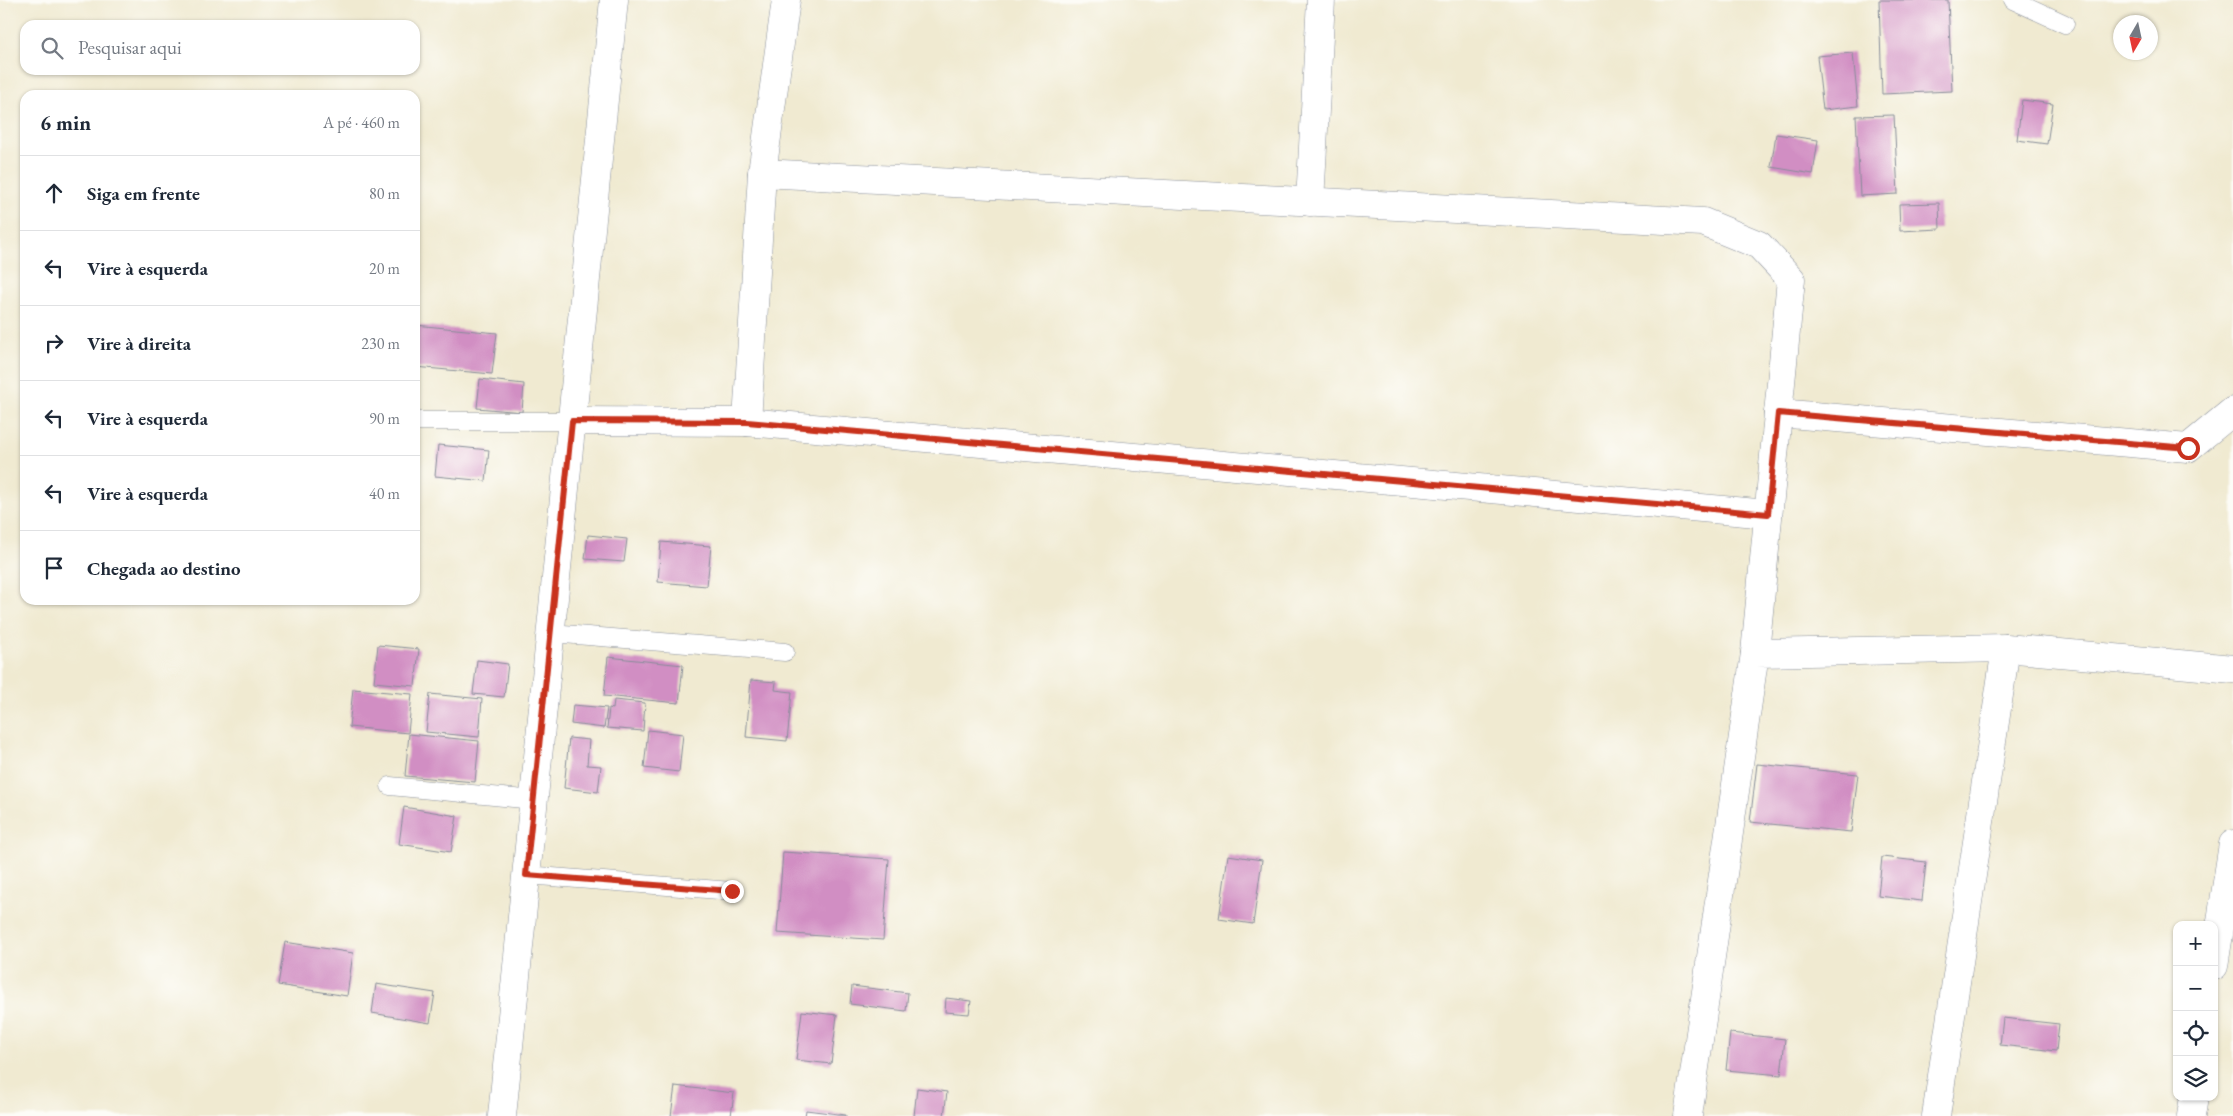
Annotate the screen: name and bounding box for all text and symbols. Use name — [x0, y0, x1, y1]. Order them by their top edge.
north arrow — [2113, 15, 2158, 60]
search box — [20, 20, 420, 75]
icon: search — [38, 34, 66, 62]
text: Pesquisar aqui — [78, 35, 182, 60]
text: 6 min — [40, 109, 91, 136]
text: A pé · 460 m — [323, 112, 400, 133]
icon: ahead — [40, 179, 68, 207]
text: Siga em frente — [87, 181, 200, 206]
text: 80 m — [369, 183, 400, 204]
icon: left — [40, 254, 68, 282]
text: Vire à esquerda — [87, 256, 208, 281]
text: 20 m — [369, 258, 400, 279]
icon: right — [40, 329, 68, 357]
text: Vire à direita — [87, 331, 191, 356]
text: 230 m — [361, 333, 400, 354]
icon: left — [40, 404, 68, 432]
text: Vire à esquerda — [87, 406, 208, 431]
text: 90 m — [369, 408, 400, 429]
route start — [2177, 437, 2200, 460]
icon: left — [40, 479, 68, 507]
text: Vire à esquerda — [87, 481, 208, 506]
text: 40 m — [369, 483, 400, 504]
icon: arrive — [40, 554, 68, 582]
text: Chegada ao destino — [87, 556, 241, 581]
route end — [721, 880, 744, 903]
map controls — [2173, 921, 2218, 1101]
button: + — [2173, 921, 2218, 966]
button: − — [2173, 966, 2218, 1011]
button: locate — [2173, 1011, 2218, 1056]
button: layers — [2173, 1056, 2218, 1101]

